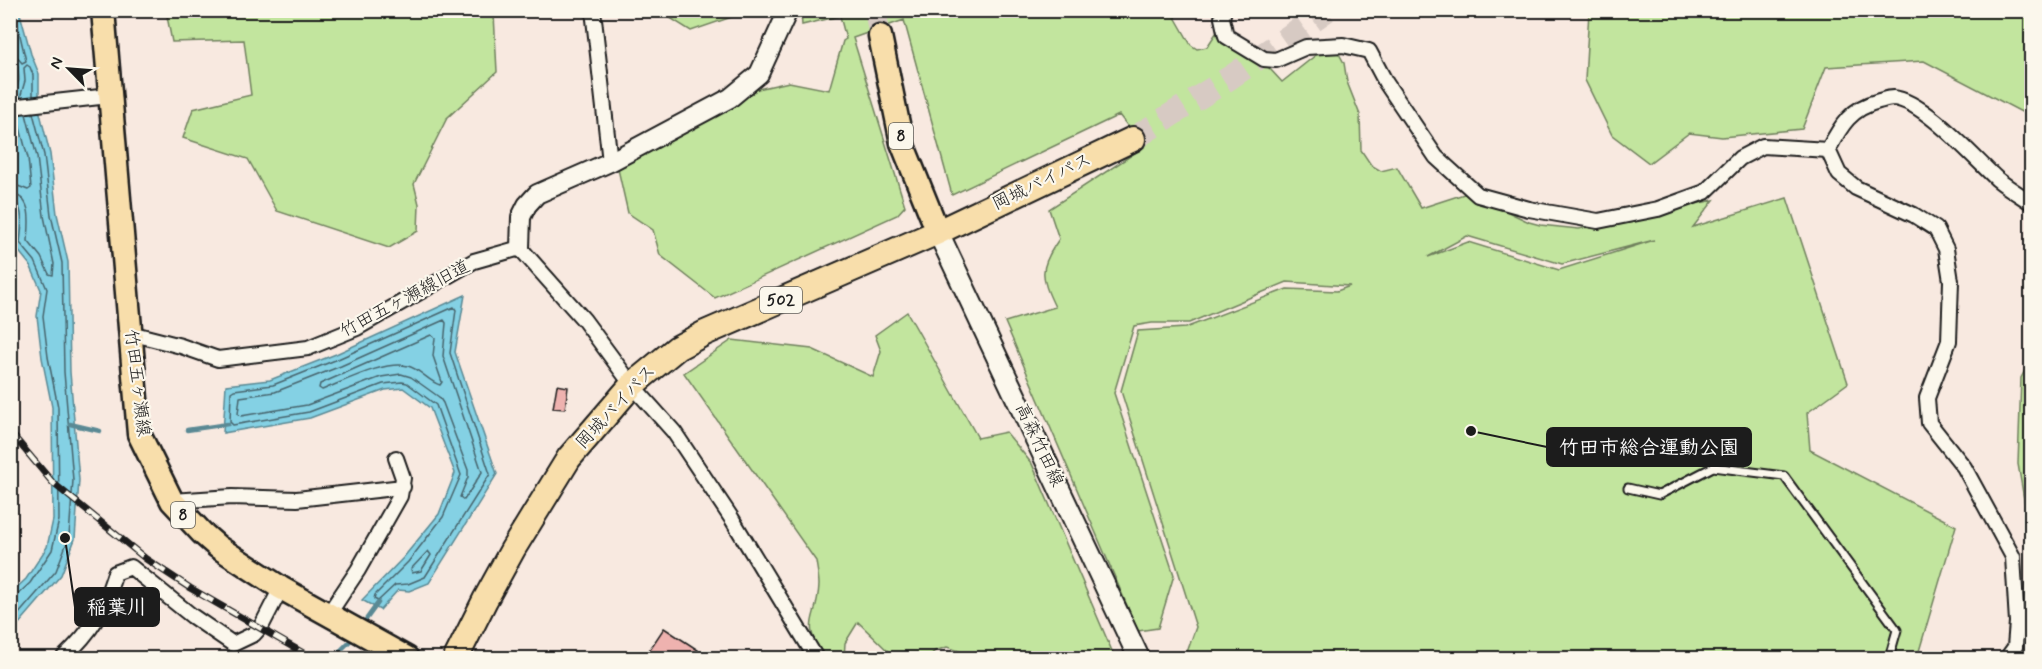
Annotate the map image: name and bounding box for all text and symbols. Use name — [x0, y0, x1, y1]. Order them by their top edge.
north arrow — [39, 39, 99, 99]
text: N — [45, 54, 69, 73]
road number: 8 — [889, 123, 913, 149]
street label: 岡城バイパス — [988, 148, 1096, 216]
street label: 竹田五ヶ瀬線旧道 — [336, 255, 474, 343]
road number: 502 — [760, 287, 802, 313]
street label: 竹田五ヶ瀬線 — [119, 328, 155, 438]
street label: 岡城バイパス — [571, 359, 661, 455]
street label: 高森竹田線 — [1009, 399, 1069, 491]
callout: 竹田市総合運動公園 — [1547, 428, 1751, 466]
text: 竹田市総合運動公園 — [1559, 435, 1739, 462]
road number: 8 — [171, 502, 195, 528]
callout: 稲葉川 — [75, 588, 159, 626]
text: 稲葉川 — [87, 595, 147, 622]

